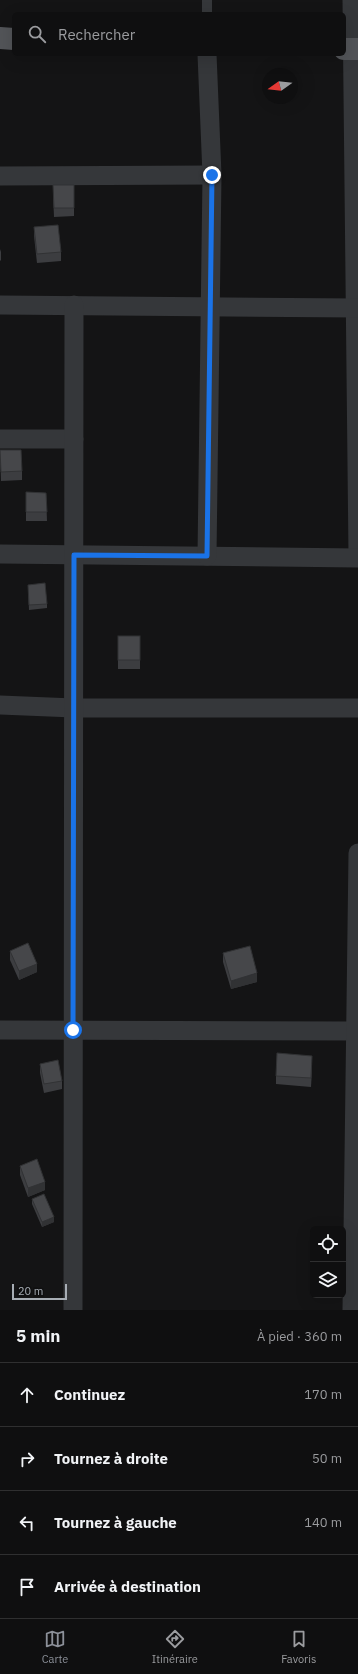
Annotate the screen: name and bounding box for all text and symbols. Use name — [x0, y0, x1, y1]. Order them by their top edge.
search box — [12, 12, 346, 56]
icon: search — [26, 23, 48, 45]
text: Rechercher — [58, 25, 135, 44]
north arrow — [262, 68, 298, 104]
route end — [203, 166, 221, 184]
route start — [64, 1021, 82, 1039]
map controls — [310, 1226, 346, 1298]
button: locate — [310, 1226, 346, 1262]
button: layers — [310, 1262, 346, 1298]
scale bar — [12, 1282, 67, 1301]
text: 20 m — [18, 1284, 43, 1298]
text: 5 min — [16, 1325, 60, 1347]
text: À pied · 360 m — [257, 1328, 342, 1345]
icon: ahead — [16, 1384, 38, 1406]
text: Continuez — [54, 1385, 125, 1404]
text: 170 m — [304, 1386, 342, 1403]
icon: right — [16, 1448, 38, 1470]
text: Tournez à droite — [54, 1449, 168, 1468]
text: 50 m — [312, 1450, 342, 1467]
icon: left — [16, 1512, 38, 1534]
text: Tournez à gauche — [54, 1513, 177, 1532]
text: 140 m — [304, 1514, 342, 1531]
icon: arrive — [16, 1576, 38, 1598]
text: Arrivée à destination — [54, 1577, 201, 1596]
tab: Carte — [42, 1628, 68, 1666]
tab: Itinéraire — [152, 1628, 198, 1666]
tab: Favoris — [281, 1628, 316, 1666]

